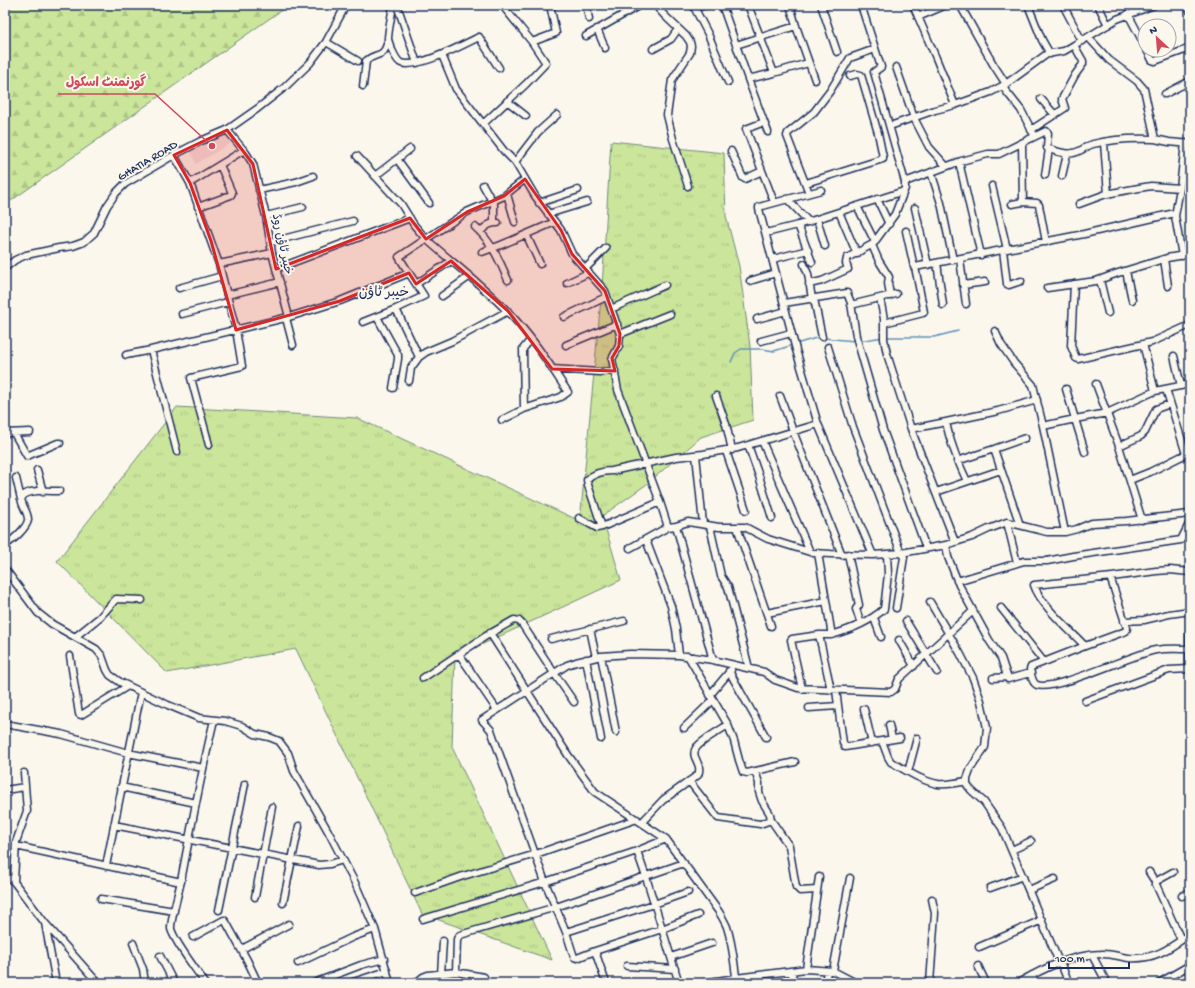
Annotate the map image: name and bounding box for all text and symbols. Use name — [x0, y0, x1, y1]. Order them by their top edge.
north arrow — [1137, 18, 1177, 58]
text: N — [1148, 24, 1159, 38]
callout: گورنمنٹ اسکول — [58, 69, 155, 94]
text: گورنمنٹ اسکول — [66, 73, 147, 91]
street label: GHATIA ROAD — [116, 138, 181, 185]
street label: خیبر ٹاؤن روڈ — [268, 212, 295, 276]
district label: خیبر ٹاؤن — [359, 285, 409, 302]
scale bar — [1049, 944, 1129, 970]
text: 100 m — [1054, 953, 1085, 967]

